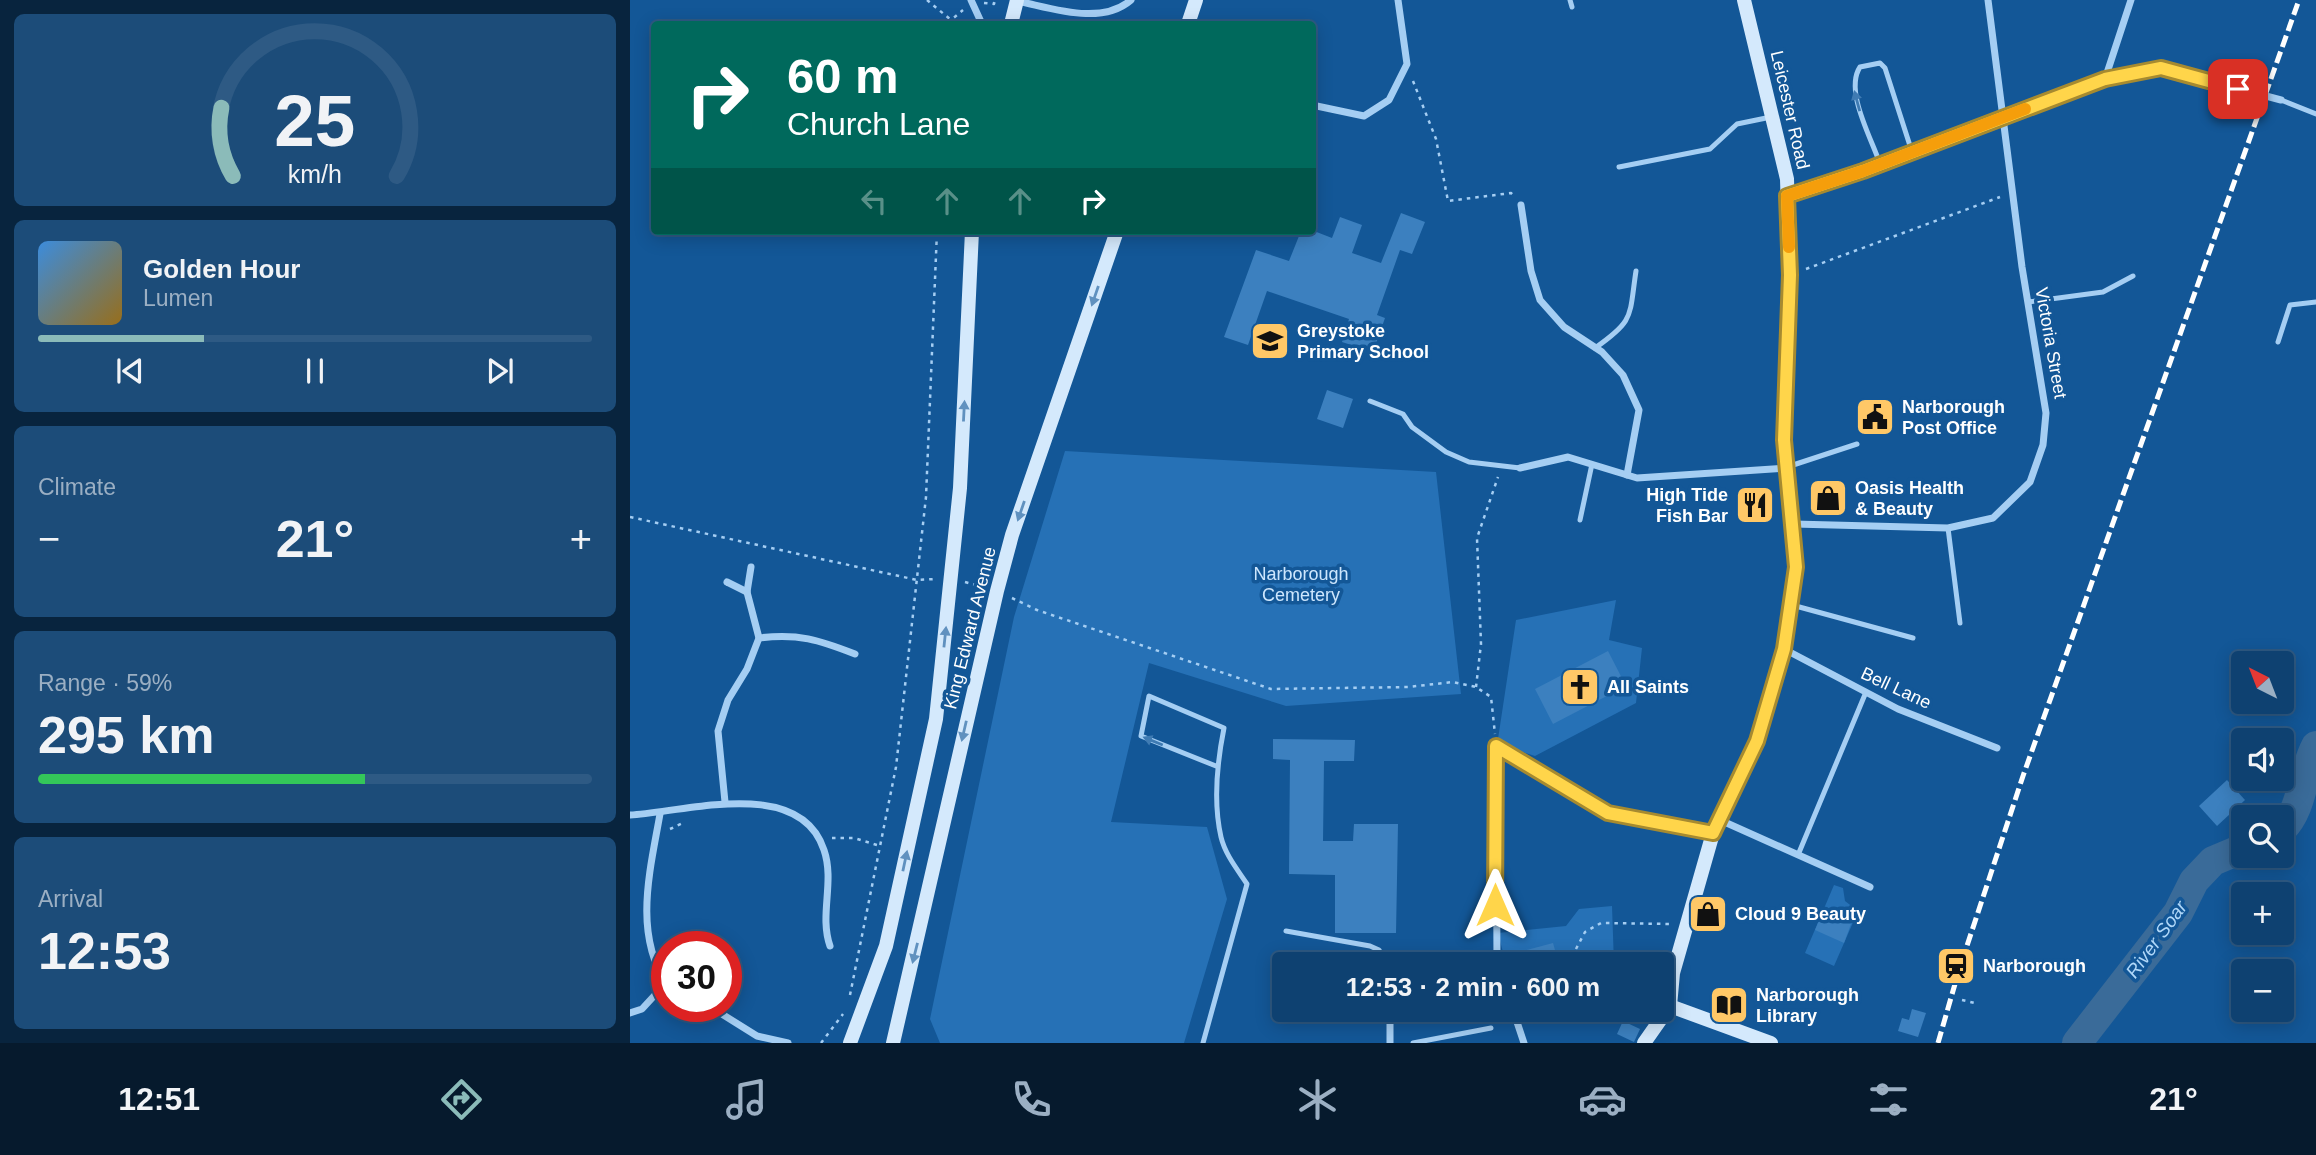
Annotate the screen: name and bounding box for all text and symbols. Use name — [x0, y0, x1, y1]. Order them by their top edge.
icon: right — [672, 49, 763, 140]
text: 60 m — [787, 49, 899, 103]
street label: Leicester Road — [1767, 49, 1813, 171]
pin — [2208, 59, 2268, 119]
icon: arrive — [2219, 70, 2257, 108]
text: 25 — [275, 80, 355, 161]
one-way arrow — [1851, 89, 1862, 111]
text: Church Lane — [787, 106, 970, 142]
text: km/h — [288, 160, 342, 188]
icon: left — [855, 182, 893, 220]
icon: ahead — [928, 182, 966, 220]
icon: ahead — [1001, 182, 1039, 220]
icon: right — [1074, 182, 1112, 220]
text: Golden Hour — [143, 254, 300, 284]
text: Lumen — [143, 285, 213, 311]
one-way arrow — [1089, 285, 1100, 306]
street label: Victoria Street — [2031, 286, 2071, 400]
school or university icon: Greystoke Primary School — [1249, 320, 1291, 362]
place label: Greystoke Primary School — [1297, 321, 1429, 362]
icon: previous — [111, 352, 149, 390]
icon: pause — [296, 352, 334, 390]
icon: next — [481, 352, 519, 390]
public building icon: Narborough Post Office — [1854, 396, 1896, 438]
place label: Narborough Post Office — [1902, 397, 2005, 438]
one-way arrow — [958, 399, 969, 421]
text: Climate — [38, 474, 116, 500]
shop icon: Oasis Health & Beauty — [1807, 477, 1849, 519]
place label: Oasis Health & Beauty — [1855, 478, 1964, 519]
restaurant icon: High Tide Fish Bar — [1734, 484, 1776, 526]
place label: High Tide Fish Bar — [1646, 485, 1728, 526]
one-way arrow — [1015, 500, 1026, 521]
text: 21° — [276, 510, 354, 568]
text: − — [38, 518, 60, 560]
text: + — [570, 518, 592, 560]
street label: King Edward Avenue — [940, 545, 1000, 711]
park label: Narborough Cemetery — [1253, 564, 1349, 605]
one-way arrow — [940, 626, 951, 648]
north arrow — [2231, 651, 2294, 714]
map controls — [2231, 651, 2294, 1022]
street label: Bell Lane — [1858, 663, 1934, 713]
church icon: All Saints — [1559, 666, 1601, 708]
text: Range · 59% — [38, 670, 172, 696]
place label: All Saints — [1607, 677, 1689, 697]
text: 295 km — [38, 706, 214, 764]
one-way arrow — [959, 720, 970, 742]
button: sound — [2231, 728, 2294, 791]
one-way arrow — [1142, 735, 1163, 746]
button: search — [2231, 805, 2294, 868]
one-way arrow — [900, 850, 911, 872]
position arrow — [1458, 868, 1532, 942]
button: + — [2231, 882, 2294, 945]
text: Arrival — [38, 886, 103, 912]
shop icon: Cloud 9 Beauty — [1687, 893, 1729, 935]
water label: River Soar — [2122, 896, 2192, 982]
place label: Cloud 9 Beauty — [1735, 904, 1866, 924]
text: 12:53 — [38, 922, 171, 980]
speed limit sign: 30 — [651, 931, 742, 1022]
one-way arrow — [909, 942, 920, 964]
station icon: Narborough — [1935, 945, 1977, 987]
place label: Narborough — [1983, 956, 2086, 976]
button: − — [2231, 959, 2294, 1022]
text: 12:53 · 2 min · 600 m — [1346, 972, 1600, 1002]
library icon: Narborough Library — [1708, 984, 1750, 1026]
place label: Narborough Library — [1756, 985, 1859, 1026]
icon: directions — [437, 1075, 486, 1124]
icon: music — [722, 1075, 771, 1124]
icon: phone — [1007, 1075, 1056, 1124]
icon: climate — [1293, 1075, 1342, 1124]
icon: car — [1578, 1075, 1627, 1124]
icon: filters — [1864, 1075, 1913, 1124]
text: 12:51 — [118, 1081, 200, 1117]
text: 21° — [2149, 1081, 2198, 1117]

